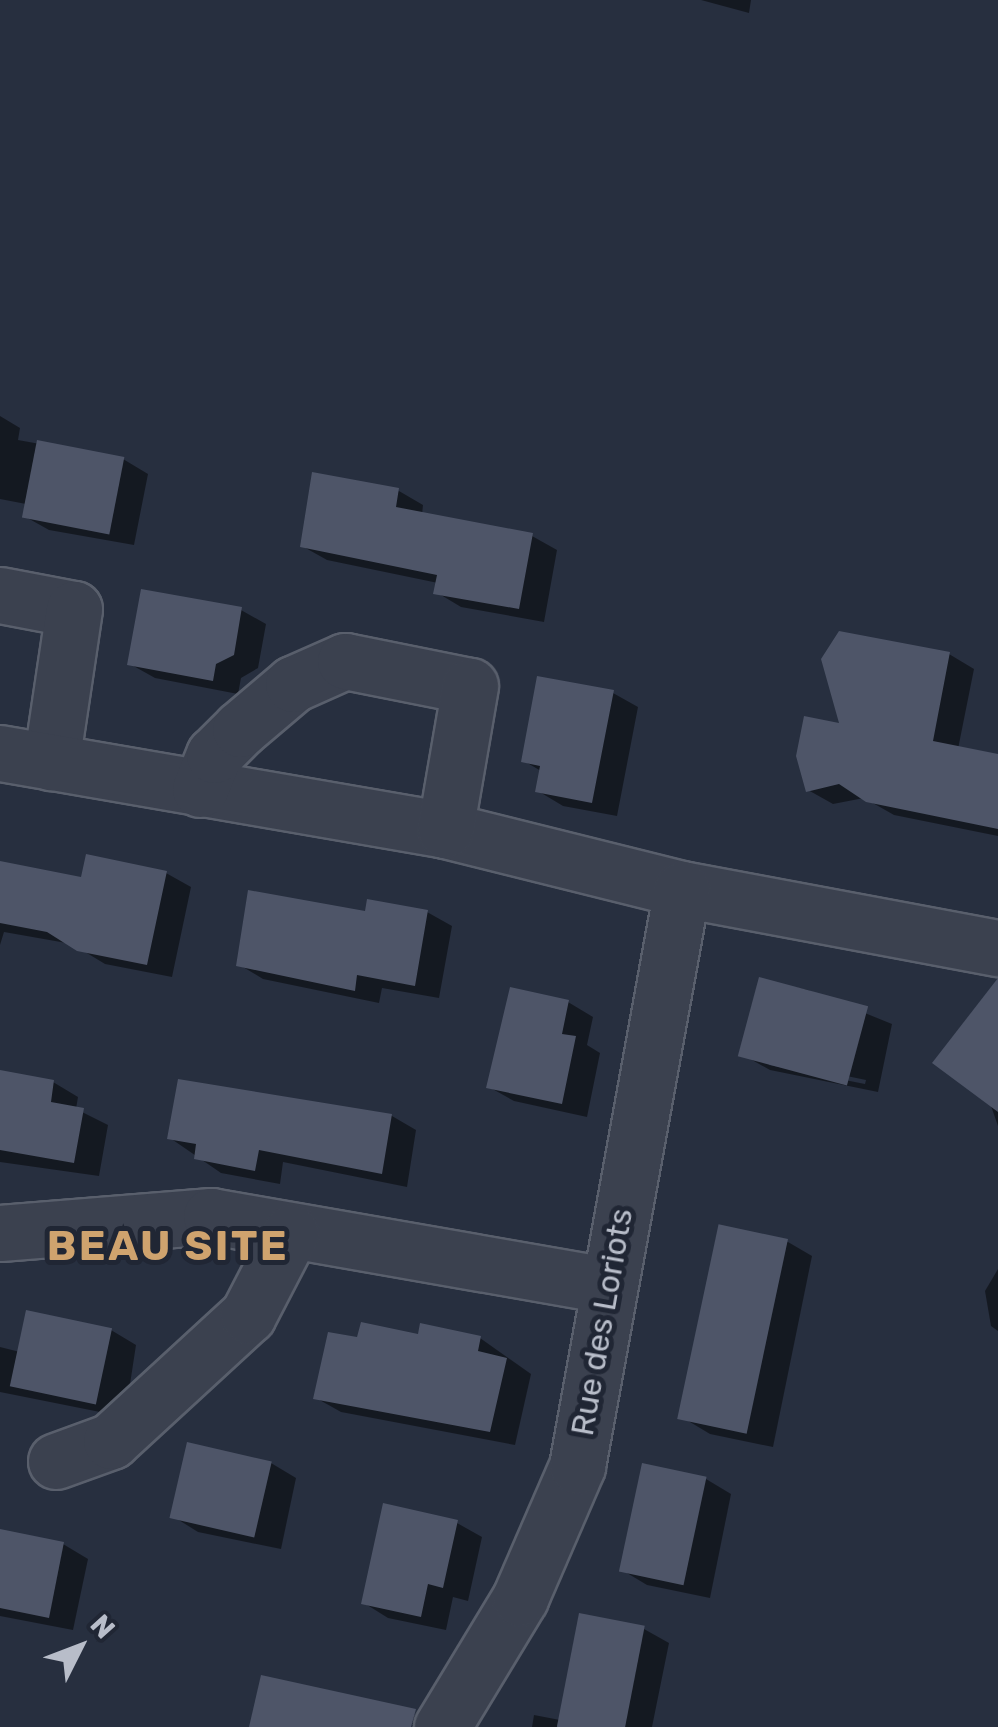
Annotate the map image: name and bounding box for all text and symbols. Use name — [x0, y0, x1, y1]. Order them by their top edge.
street label: Rue des Loriots — [563, 1205, 641, 1439]
district label: BEAU SITE — [47, 1221, 289, 1271]
north arrow — [30, 1597, 130, 1697]
text: N — [84, 1608, 122, 1645]

